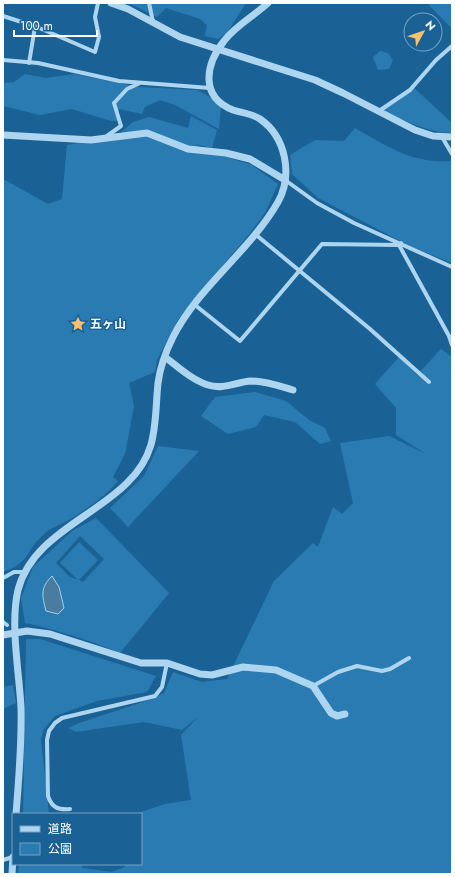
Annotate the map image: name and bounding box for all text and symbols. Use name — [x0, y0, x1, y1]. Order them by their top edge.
scale bar — [14, 12, 97, 38]
north arrow — [403, 12, 443, 52]
text: 100 m — [20, 17, 53, 35]
text: N — [422, 17, 440, 34]
place icon: 五ヶ山 — [69, 315, 87, 333]
place label: 五ヶ山 — [90, 315, 126, 333]
legend — [12, 813, 142, 865]
text: 道路 — [48, 820, 72, 838]
text: 公園 — [48, 840, 72, 858]

